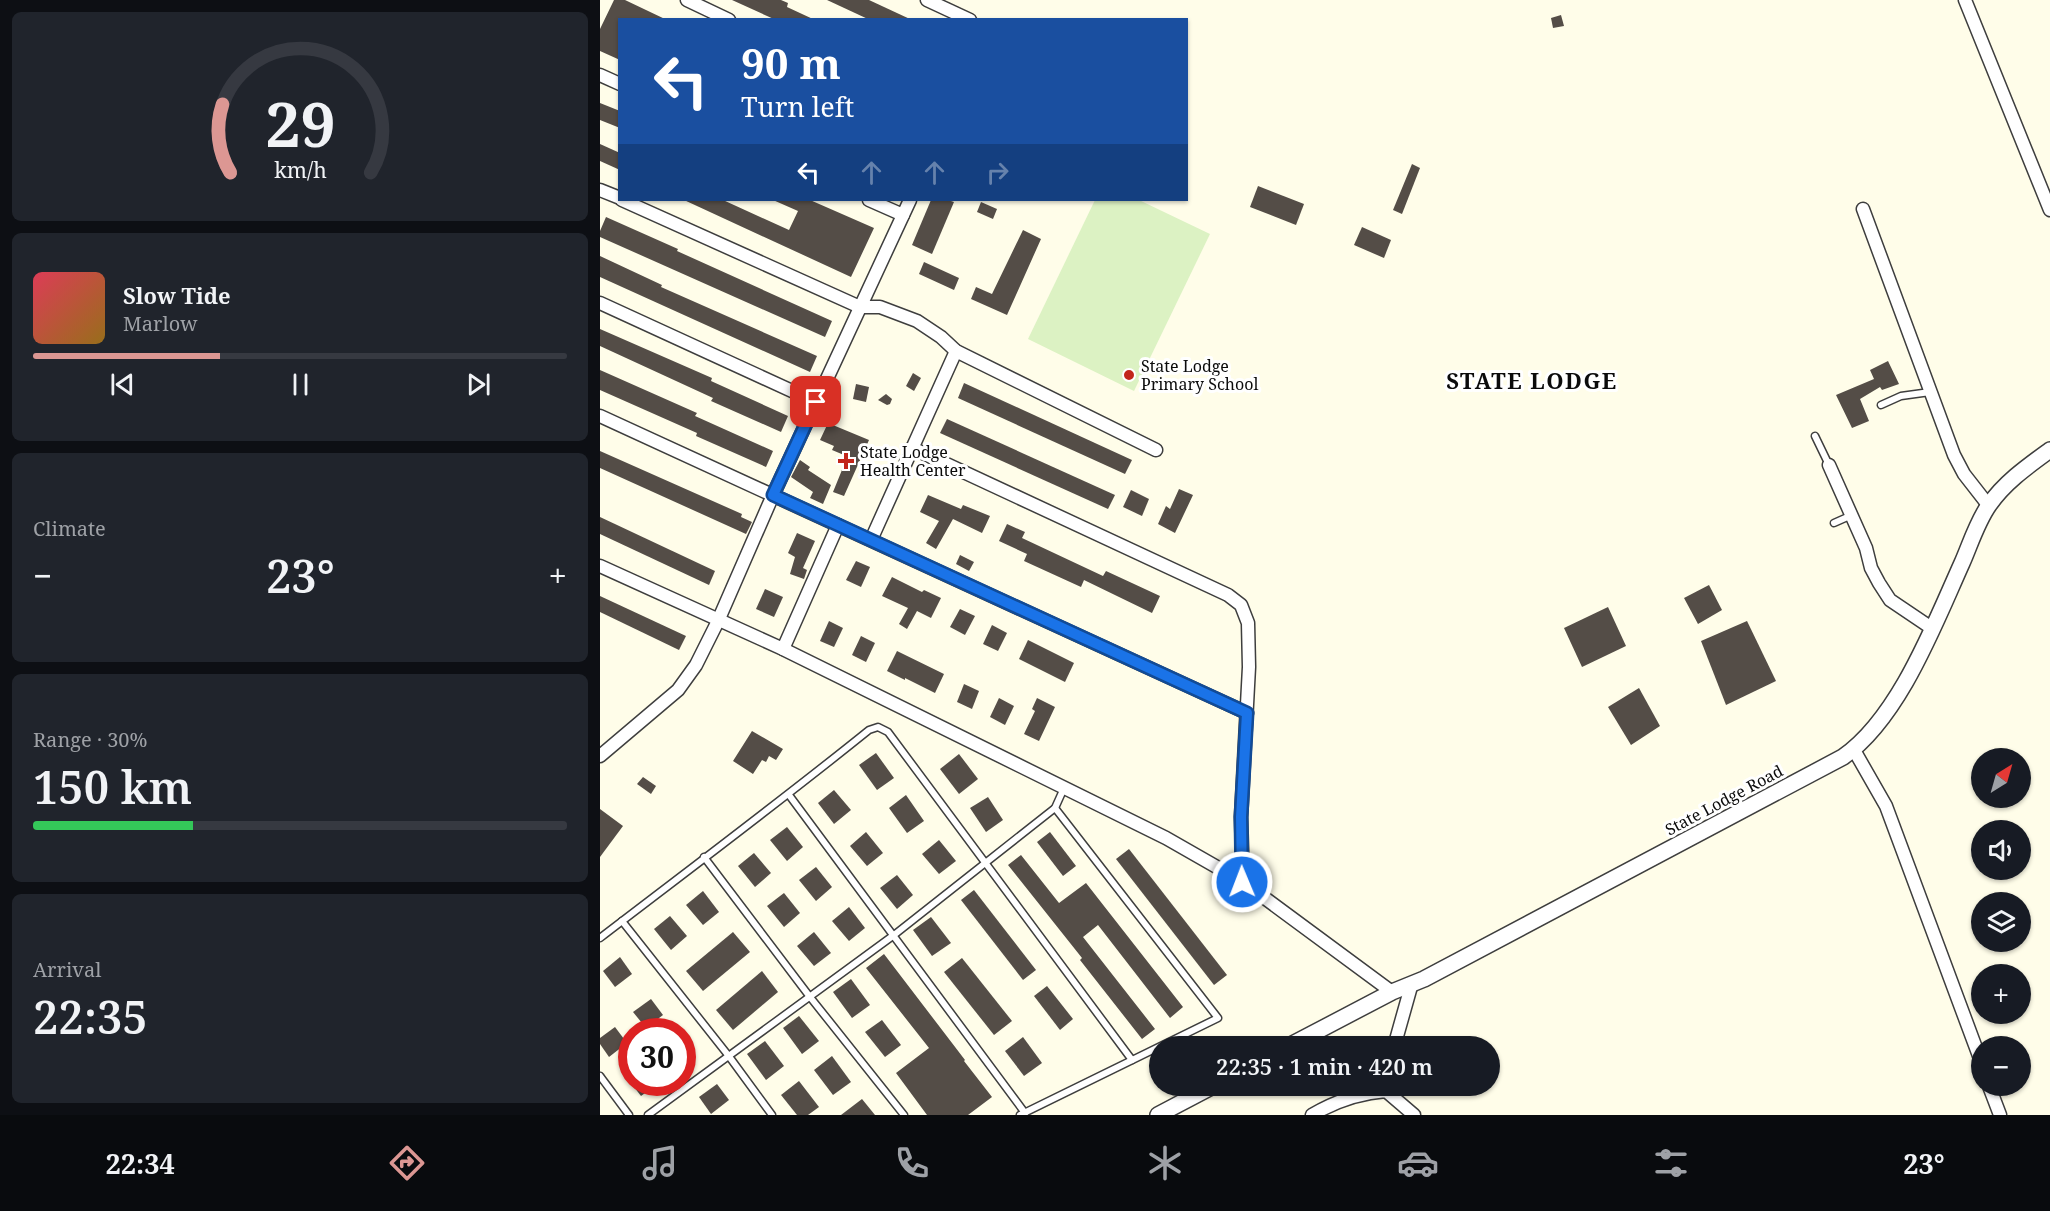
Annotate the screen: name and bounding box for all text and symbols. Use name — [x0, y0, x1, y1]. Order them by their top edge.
text: 90 m — [741, 34, 841, 91]
icon: left — [642, 42, 720, 120]
text: 29 — [265, 80, 335, 165]
text: Turn left — [741, 88, 854, 125]
text: km/h — [274, 156, 327, 185]
icon: left — [792, 156, 825, 189]
icon: ahead — [855, 156, 888, 189]
icon: ahead — [918, 156, 951, 189]
icon: right — [981, 156, 1014, 189]
text: Slow Tide — [123, 280, 231, 310]
text: Marlow — [123, 310, 197, 337]
place label: State Lodge Primary School — [1141, 355, 1258, 395]
district label: STATE LODGE — [1446, 365, 1618, 395]
icon: previous — [106, 368, 139, 401]
icon: pause — [284, 368, 317, 401]
icon: next — [462, 368, 495, 401]
marker: State Lodge Primary School — [1122, 368, 1136, 382]
pin — [790, 376, 841, 427]
icon: arrive — [799, 385, 832, 418]
place label: State Lodge Health Center — [860, 441, 966, 481]
marker: State Lodge Health Center — [837, 452, 855, 470]
text: Climate — [33, 515, 106, 542]
text: 23° — [266, 545, 335, 606]
text: − — [33, 553, 52, 598]
text: + — [549, 553, 567, 598]
text: Range · 30% — [33, 726, 147, 753]
north arrow — [1971, 748, 2031, 808]
map controls — [1971, 748, 2031, 1096]
text: 150 km — [33, 756, 192, 817]
street label: State Lodge Road — [1661, 760, 1787, 840]
button: sound — [1971, 820, 2031, 880]
position arrow — [1210, 850, 1274, 914]
button: layers — [1971, 892, 2031, 952]
text: Arrival — [33, 956, 101, 983]
button: + — [1971, 964, 2031, 1024]
text: 22:35 — [33, 986, 148, 1047]
speed limit sign: 30 — [618, 1018, 696, 1096]
button: − — [1971, 1036, 2031, 1096]
text: 22:35 · 1 min · 420 m — [1216, 1051, 1433, 1081]
icon: directions — [386, 1142, 428, 1184]
icon: music — [639, 1142, 681, 1184]
icon: phone — [891, 1142, 933, 1184]
icon: climate — [1144, 1142, 1186, 1184]
icon: car — [1397, 1142, 1439, 1184]
icon: filters — [1650, 1142, 1692, 1184]
text: 22:34 — [105, 1145, 175, 1182]
text: 23° — [1903, 1145, 1944, 1182]

